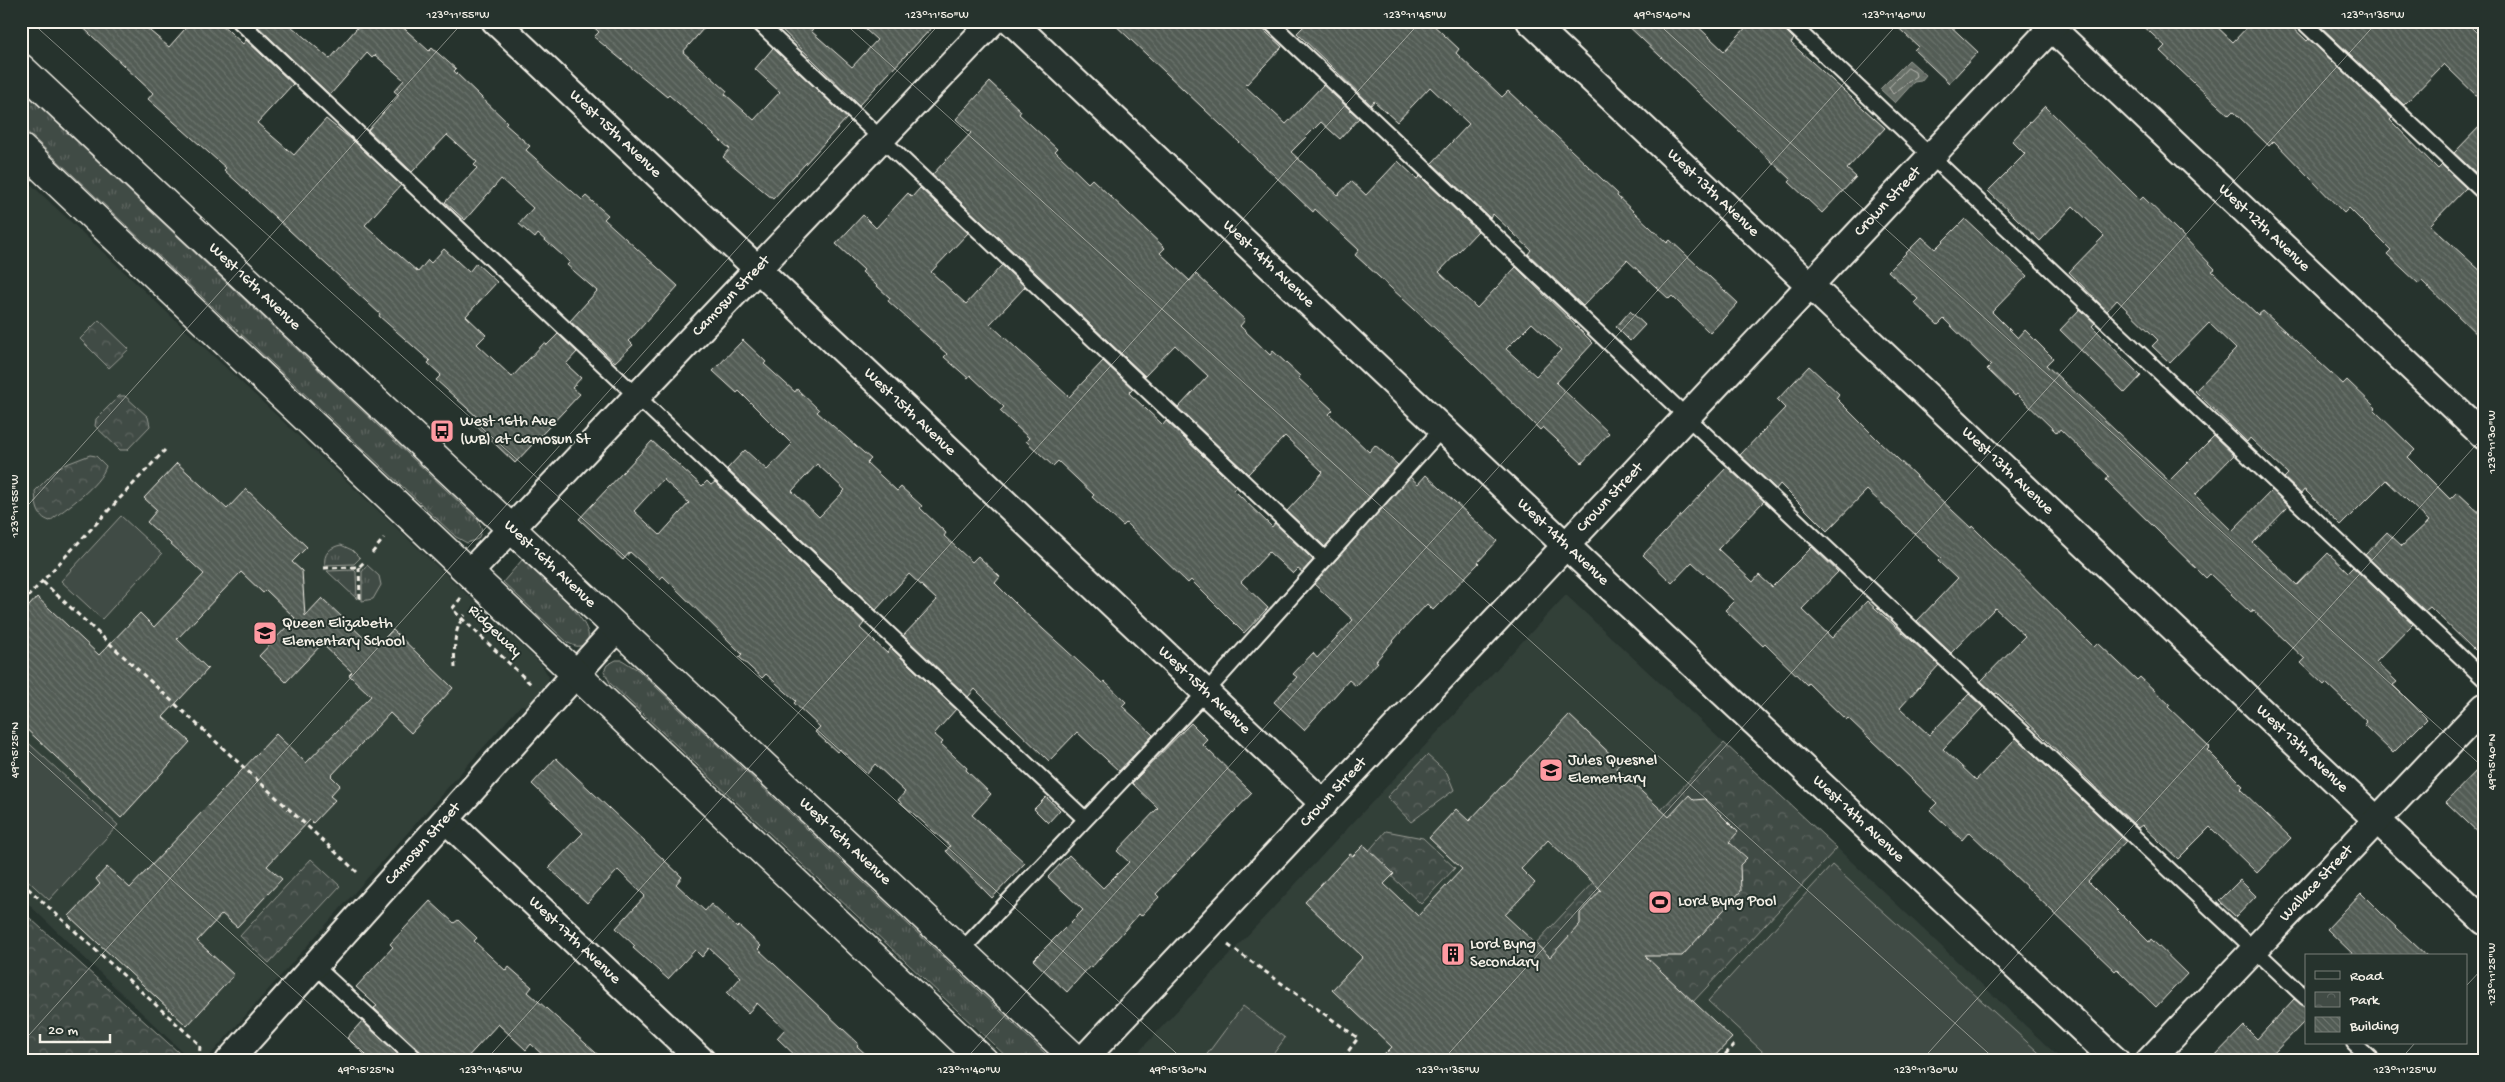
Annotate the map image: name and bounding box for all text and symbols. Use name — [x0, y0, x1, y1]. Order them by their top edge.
text: 123°11'55"W — [426, 9, 489, 23]
text: 123°11'50"W — [904, 9, 969, 23]
text: 123°11'45"W — [1383, 9, 1446, 23]
text: 49°15'40"N — [1634, 9, 1690, 23]
text: 123°11'40"W — [1862, 9, 1925, 23]
text: 123°11'35"W — [2341, 9, 2404, 23]
street label: West 15th Avenue — [565, 86, 666, 183]
street label: West 13th Avenue — [1662, 145, 1763, 242]
street label: Crown Street — [1851, 162, 1927, 241]
street label: West 12th Avenue — [2214, 180, 2314, 277]
street label: West 14th Avenue — [1218, 216, 1319, 313]
street label: West 16th Avenue — [204, 239, 305, 336]
street label: Camosun Street — [689, 251, 776, 341]
street label: West 15th Avenue — [859, 364, 960, 461]
text: 123°11'30"W — [2486, 410, 2500, 475]
place label: West 16th Ave (WB) at Camosun St — [460, 413, 591, 450]
bus stop icon: West 16th Ave (WB) at Camosun St — [429, 418, 455, 444]
street label: West 13th Avenue — [1957, 423, 2058, 520]
street label: Crown Street — [1573, 458, 1649, 537]
text: 123°11'55"W — [9, 475, 23, 538]
street label: West 14th Avenue — [1513, 495, 1613, 591]
street label: West 16th Avenue — [499, 516, 600, 613]
street label: Ridgeway — [463, 602, 525, 662]
place label: Queen Elizabeth Elementary School — [282, 615, 405, 652]
school or university icon: Queen Elizabeth Elementary School — [252, 620, 278, 646]
street label: West 15th Avenue — [1154, 642, 1255, 739]
street label: West 13th Avenue — [2252, 701, 2352, 798]
text: 49°15'25"N — [9, 722, 23, 778]
text: 49°15'40"N — [2486, 734, 2500, 790]
place label: Jules Quesnel Elementary — [1568, 752, 1657, 789]
street label: Crown Street — [1296, 753, 1372, 832]
school or university icon: Jules Quesnel Elementary — [1538, 757, 1564, 783]
street label: West 14th Avenue — [1808, 772, 1909, 868]
street label: West 16th Avenue — [794, 794, 895, 890]
street label: Camosun Street — [381, 798, 466, 890]
street label: Wallace Street — [2276, 840, 2359, 926]
sports icon: Lord Byng Pool — [1647, 889, 1673, 915]
street label: West 17th Avenue — [524, 893, 625, 989]
place label: Lord Byng Pool — [1678, 893, 1777, 912]
place label: Lord Byng Secondary — [1470, 936, 1539, 973]
building icon: Lord Byng Secondary — [1440, 941, 1466, 967]
text: 123°11'25"W — [2486, 943, 2500, 1006]
legend — [2305, 954, 2468, 1044]
text: Road — [2350, 968, 2384, 986]
text: Park — [2349, 992, 2380, 1010]
scale bar — [40, 1012, 110, 1044]
text: Building — [2349, 1018, 2399, 1036]
text: 20 m — [48, 1022, 78, 1040]
text: 49°15'25"N — [338, 1064, 394, 1078]
text: 123°11'45"W — [459, 1064, 522, 1078]
text: 123°11'40"W — [937, 1064, 1000, 1078]
text: 49°15'30"N — [1149, 1064, 1207, 1078]
text: 123°11'35"W — [1416, 1064, 1479, 1078]
text: 123°11'30"W — [1893, 1064, 1958, 1078]
text: 123°11'25"W — [2373, 1064, 2436, 1078]

